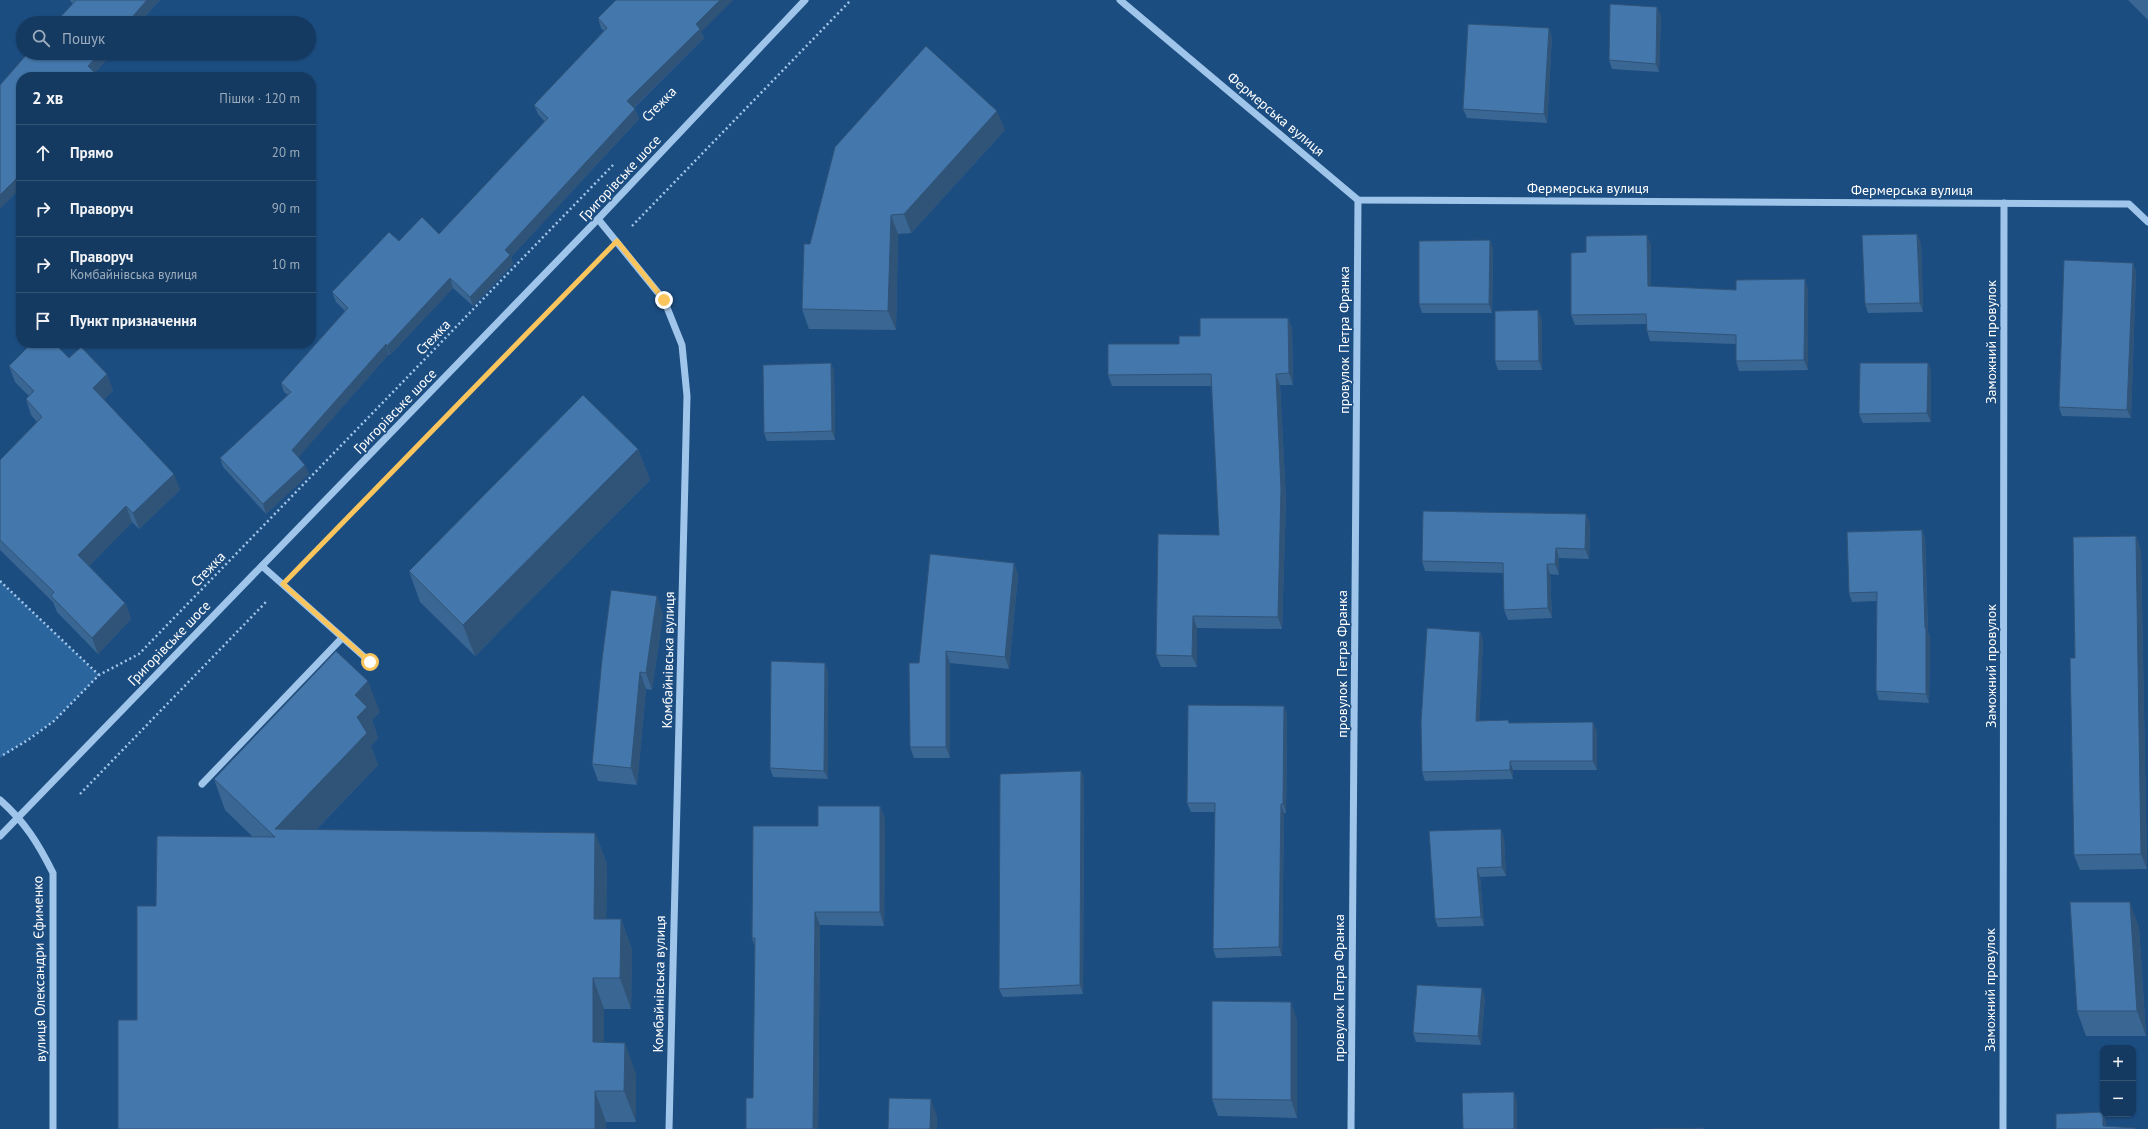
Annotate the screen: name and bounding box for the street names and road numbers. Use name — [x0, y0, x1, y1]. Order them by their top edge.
street label: Фермерська вулиця — [1224, 68, 1328, 160]
street label: Стежка — [638, 82, 680, 125]
street label: Григорівське шосе — [575, 131, 665, 225]
street label: Фермерська вулиця — [1527, 179, 1649, 197]
street label: Фермерська вулиця — [1851, 181, 1973, 199]
street label: провулок Петра Франка — [1335, 266, 1353, 414]
street label: Заможний провулок — [1982, 280, 2000, 404]
street label: Стежка — [412, 315, 454, 358]
street label: Григорівське шосе — [350, 365, 440, 457]
street label: Стежка — [187, 547, 229, 590]
street label: провулок Петра Франка — [1333, 590, 1351, 738]
street label: Комбайнівська вулиця — [658, 591, 678, 729]
street label: Григорівське шосе — [124, 597, 214, 689]
street label: Заможний провулок — [1982, 604, 2000, 728]
street label: вулиця Олександри Єфименко — [28, 876, 50, 1062]
street label: провулок Петра Франка — [1330, 914, 1348, 1062]
street label: Комбайнівська вулиця — [649, 915, 669, 1053]
street label: Заможний провулок — [1981, 928, 1999, 1052]

